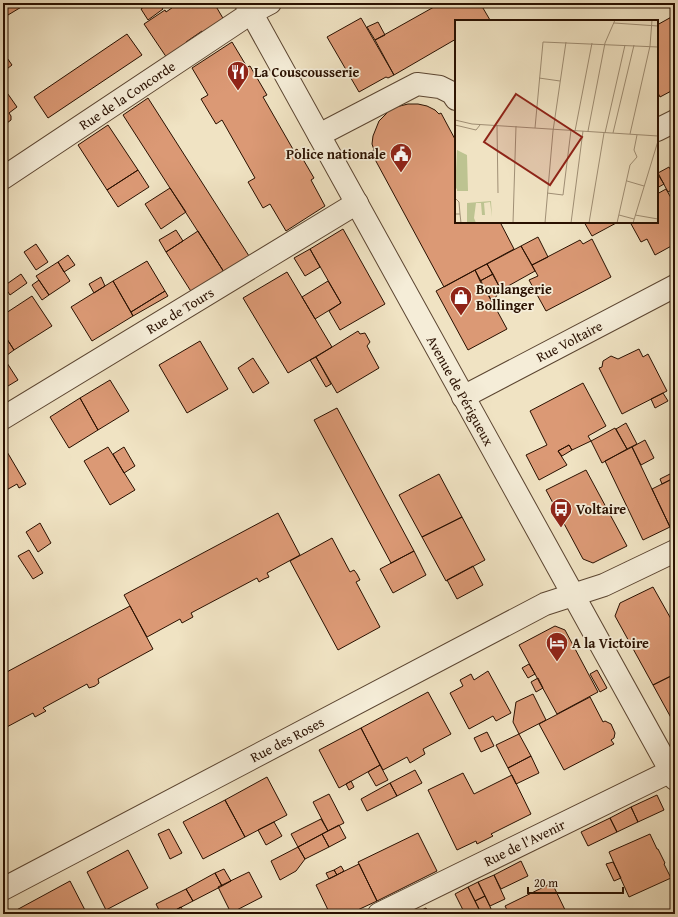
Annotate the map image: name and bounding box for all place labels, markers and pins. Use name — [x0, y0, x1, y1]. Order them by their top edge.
restaurant icon: La Couscousserie — [225, 59, 251, 92]
place label: La Couscousserie — [254, 62, 360, 82]
public building icon: Police nationale — [388, 141, 414, 174]
place label: Police nationale — [286, 144, 386, 164]
place label: Boulangerie Bollinger — [476, 279, 552, 315]
shop icon: Boulangerie Bollinger — [448, 284, 474, 317]
bus stop icon: Voltaire — [548, 496, 574, 529]
place label: Voltaire — [576, 499, 626, 519]
hotel icon: A la Victoire — [544, 630, 570, 663]
place label: A la Victoire — [572, 633, 649, 653]

